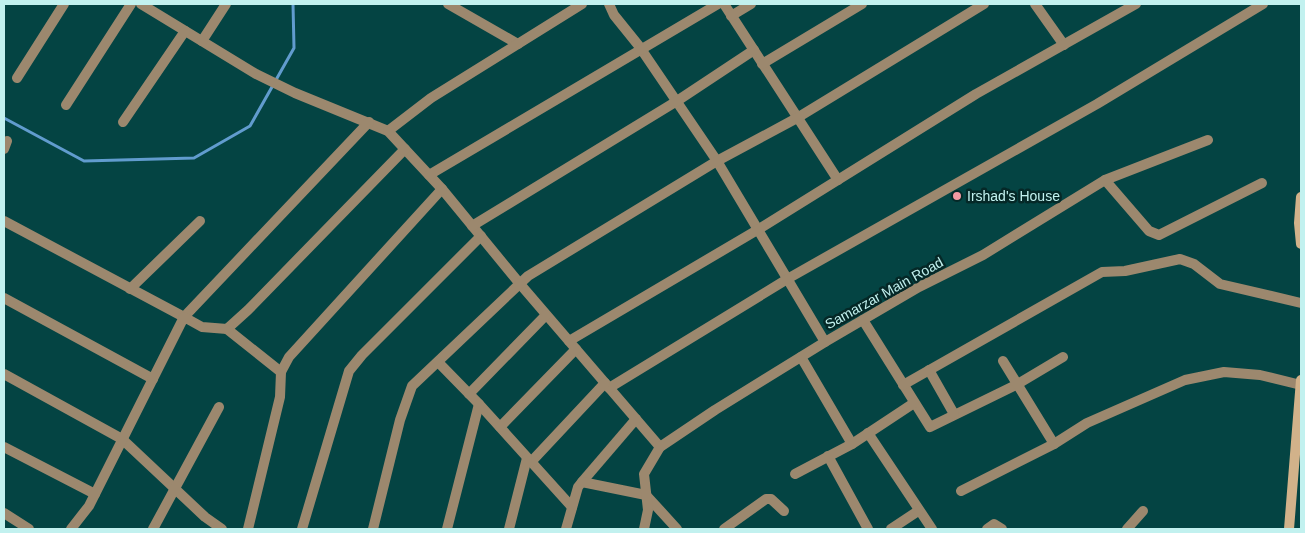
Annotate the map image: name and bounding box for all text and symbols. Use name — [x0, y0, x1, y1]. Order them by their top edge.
place label: Irshad's House — [967, 188, 1060, 204]
marker: Irshad's House — [951, 190, 963, 202]
street label: Samarzar Main Road — [822, 254, 946, 332]

